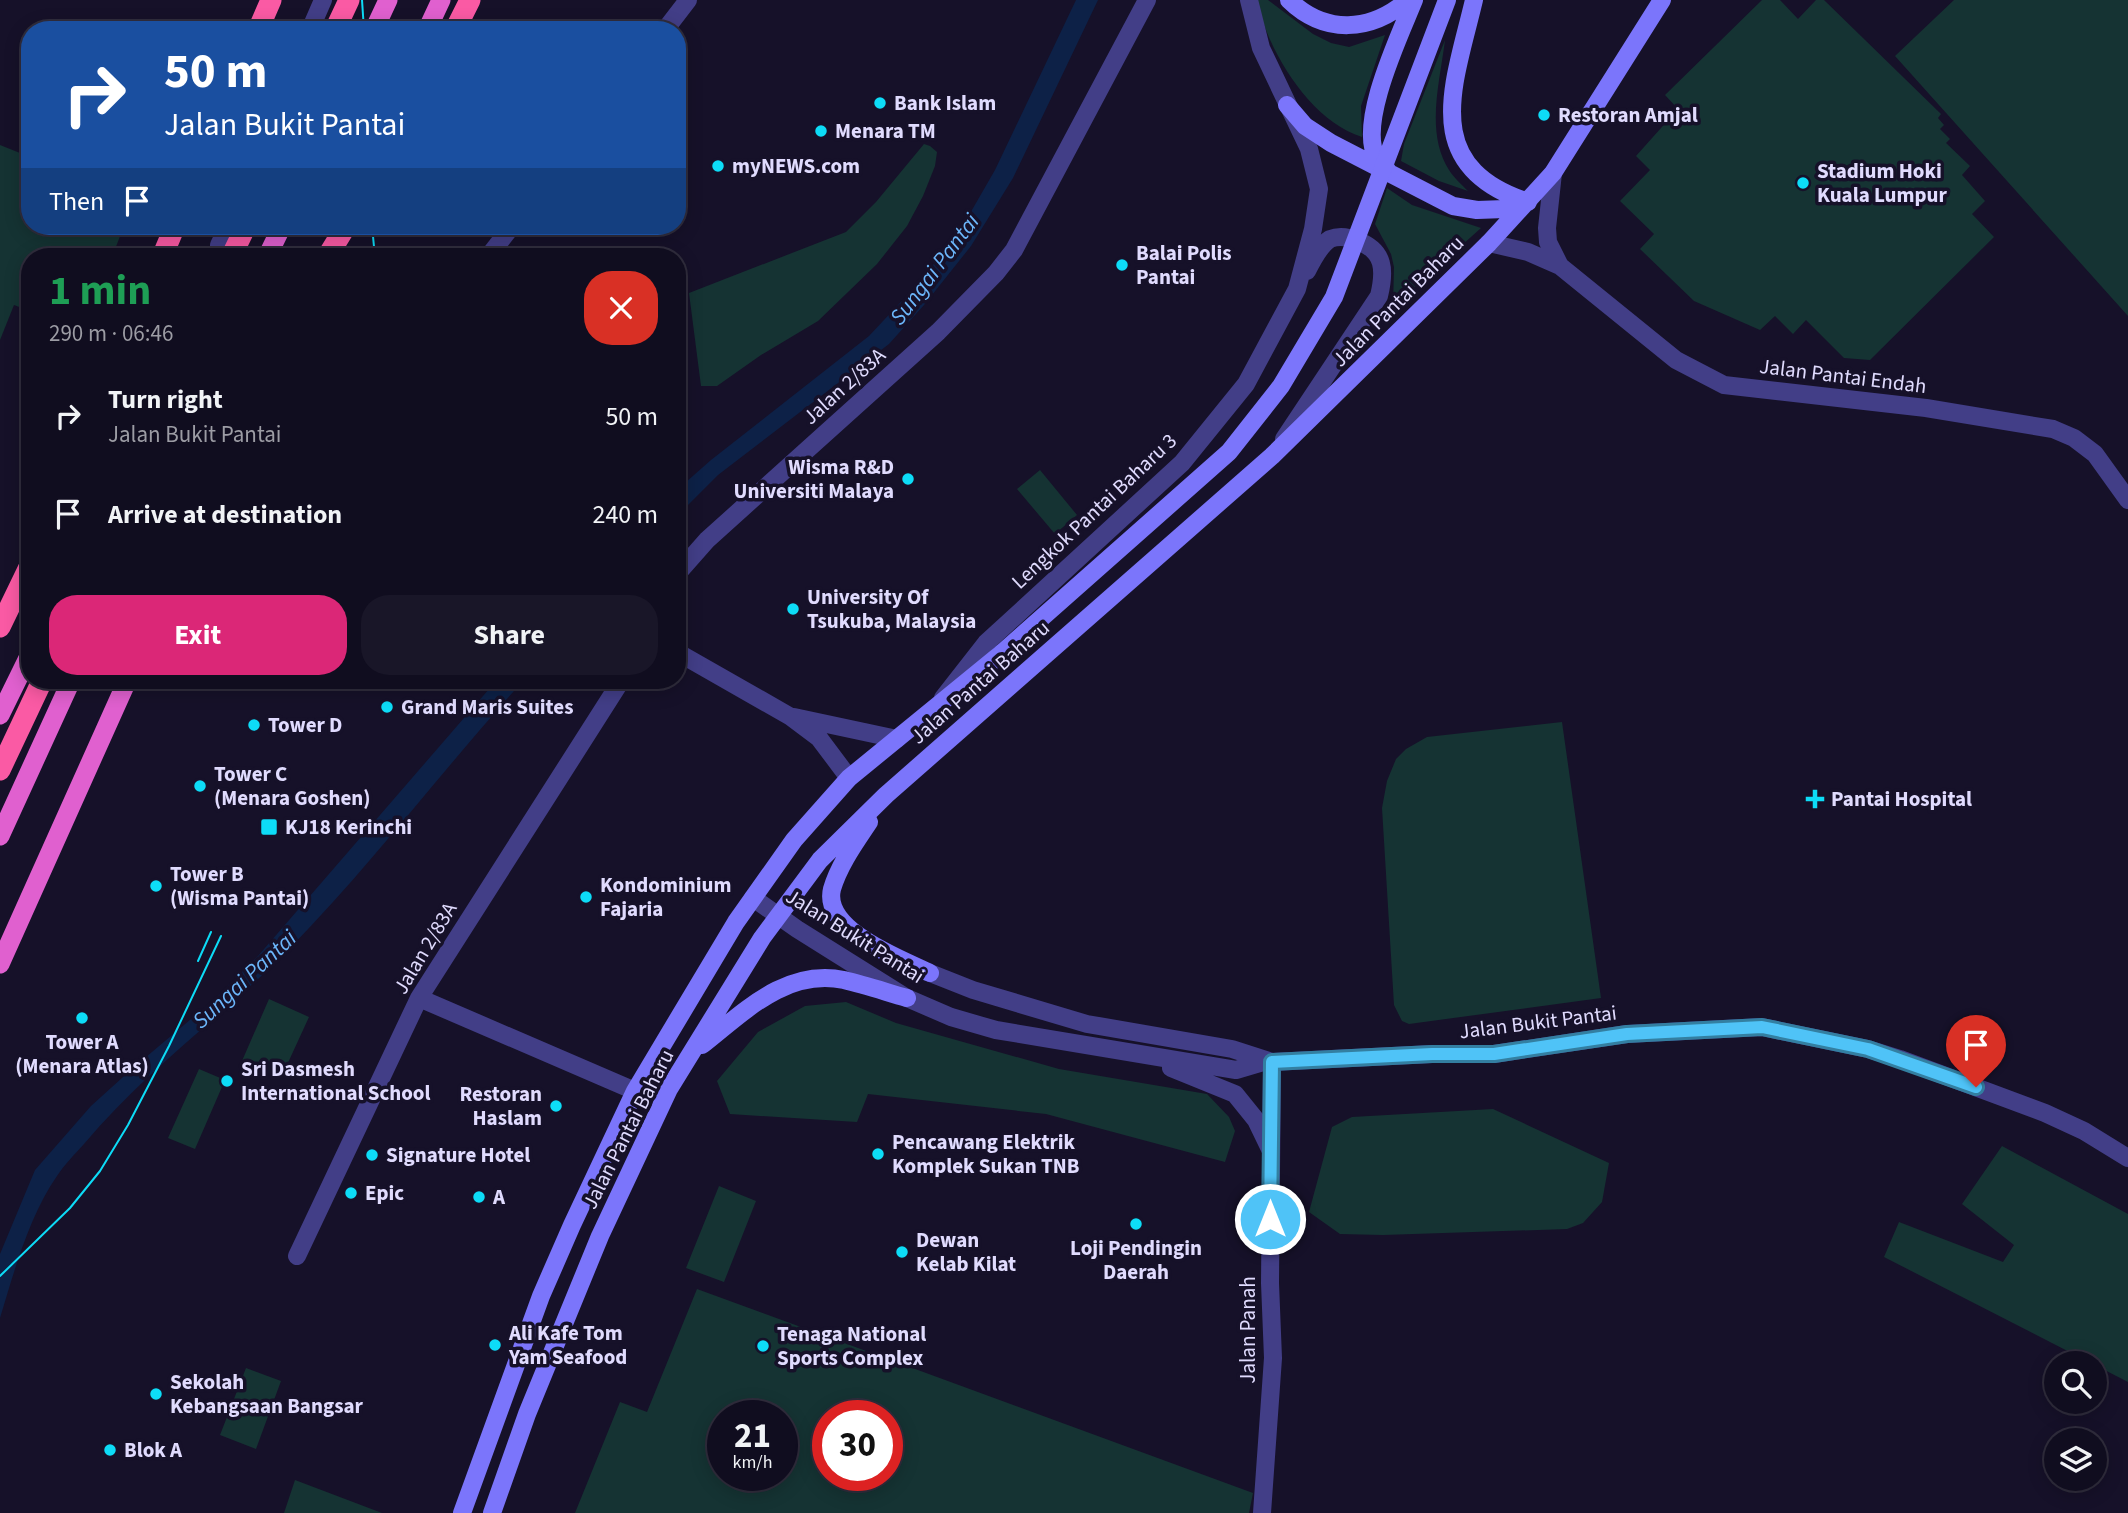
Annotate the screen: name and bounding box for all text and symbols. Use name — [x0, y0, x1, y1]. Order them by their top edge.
text: 50 m — [164, 37, 268, 107]
icon: right — [49, 49, 140, 140]
place label: Bank Islam — [894, 88, 996, 118]
marker: Bank Islam — [872, 95, 888, 111]
place label: Restoran Amjal — [1558, 100, 1698, 130]
text: Jalan Bukit Pantai — [164, 102, 405, 148]
marker: Restoran Amjal — [1536, 107, 1552, 123]
place label: Menara TM — [835, 116, 936, 146]
marker: Menara TM — [813, 123, 829, 139]
place label: myNEWS.com — [732, 151, 860, 181]
place label: Stadium Hoki Kuala Lumpur — [1817, 156, 1947, 210]
marker: myNEWS.com — [710, 158, 726, 174]
marker: Stadium Hoki Kuala Lumpur — [1795, 175, 1811, 191]
icon: arrive — [118, 182, 156, 220]
text: Then — [49, 183, 104, 220]
water label: Sungai Pantai — [882, 206, 988, 332]
street label: Jalan Pantai Baharu — [1325, 228, 1471, 374]
place label: Balai Polis Pantai — [1136, 238, 1232, 292]
marker: Balai Polis Pantai — [1114, 257, 1130, 273]
text: 1 min — [49, 261, 151, 321]
button: close — [584, 271, 658, 345]
text: 290 m · 06:46 — [49, 317, 173, 350]
street label: Jalan 2/83A — [796, 340, 893, 431]
street label: Jalan Pantai Endah — [1758, 351, 1928, 401]
text: Turn right — [108, 381, 223, 418]
icon: right — [49, 397, 87, 435]
text: 50 m — [605, 398, 658, 435]
text: Jalan Bukit Pantai — [108, 418, 281, 451]
street label: Lengkok Pantai Baharu 3 — [1005, 426, 1183, 596]
place label: Wisma R&D Universiti Malaya — [733, 452, 894, 506]
marker: Wisma R&D Universiti Malaya — [900, 471, 916, 487]
icon: arrive — [49, 495, 87, 533]
text: Arrive at destination — [108, 496, 342, 533]
text: 240 m — [592, 496, 658, 533]
place label: University Of Tsukuba, Malaysia — [807, 582, 976, 636]
button: Exit — [49, 595, 347, 675]
button: Share — [361, 595, 658, 675]
marker: University Of Tsukuba, Malaysia — [785, 601, 801, 617]
street label: Jalan Pantai Baharu — [904, 613, 1056, 751]
place label: Grand Maris Suites — [401, 692, 573, 722]
marker: Grand Maris Suites — [379, 699, 395, 715]
place label: Tower D — [268, 710, 342, 740]
marker: Tower D — [246, 717, 262, 733]
place label: Tower C (Menara Goshen) — [214, 759, 371, 813]
marker: Tower C (Menara Goshen) — [192, 778, 208, 794]
place label: Pantai Hospital — [1831, 784, 1972, 814]
marker: Pantai Hospital — [1805, 789, 1825, 809]
place label: KJ18 Kerinchi — [285, 812, 412, 842]
marker: KJ18 Kerinchi — [259, 817, 279, 837]
place label: Tower B (Wisma Pantai) — [170, 859, 309, 913]
place label: Kondominium Fajaria — [600, 870, 731, 924]
marker: Tower B (Wisma Pantai) — [148, 878, 164, 894]
street label: Jalan Bukit Pantai — [780, 881, 930, 991]
marker: Kondominium Fajaria — [578, 889, 594, 905]
street label: Jalan 2/83A — [386, 896, 465, 1000]
water label: Sungai Pantai — [185, 922, 304, 1036]
street label: Jalan Bukit Pantai — [1458, 997, 1618, 1047]
marker: Tower A (Menara Atlas) — [74, 1010, 90, 1026]
pin — [1946, 1015, 2006, 1087]
icon: arrive — [1957, 1026, 1995, 1064]
place label: Tower A (Menara Atlas) — [15, 1027, 149, 1081]
street label: Jalan Pantai Baharu — [575, 1044, 681, 1214]
place label: Sri Dasmesh International School — [241, 1054, 431, 1108]
marker: Sri Dasmesh International School — [219, 1073, 235, 1089]
place label: Restoran Haslam — [459, 1079, 542, 1133]
marker: Restoran Haslam — [548, 1098, 564, 1114]
place label: Pencawang Elektrik Komplek Sukan TNB — [892, 1127, 1080, 1181]
place label: Signature Hotel — [386, 1140, 530, 1170]
marker: Pencawang Elektrik Komplek Sukan TNB — [870, 1146, 886, 1162]
marker: Signature Hotel — [364, 1147, 380, 1163]
place label: Epic — [365, 1178, 404, 1208]
place label: A — [492, 1182, 506, 1212]
position arrow — [1233, 1182, 1307, 1256]
marker: Epic — [343, 1185, 359, 1201]
marker: A — [471, 1189, 487, 1205]
marker: Loji Pendingin Daerah — [1128, 1216, 1144, 1232]
place label: Dewan Kelab Kilat — [916, 1225, 1016, 1279]
place label: Loji Pendingin Daerah — [1070, 1233, 1202, 1287]
marker: Dewan Kelab Kilat — [894, 1244, 910, 1260]
street label: Jalan Panah — [1233, 1276, 1263, 1384]
place label: Ali Kafe Tom Yam Seafood — [508, 1318, 627, 1372]
place label: Tenaga National Sports Complex — [777, 1319, 926, 1373]
marker: Ali Kafe Tom Yam Seafood — [487, 1337, 503, 1353]
marker: Tenaga National Sports Complex — [755, 1338, 771, 1354]
map controls — [2044, 1351, 2107, 1491]
button: search — [2044, 1351, 2107, 1414]
place label: Sekolah Kebangsaan Bangsar — [170, 1367, 364, 1421]
marker: Sekolah Kebangsaan Bangsar — [148, 1386, 164, 1402]
speed limit sign: 30 — [812, 1400, 903, 1491]
text: 21 — [734, 1411, 771, 1461]
button: layers — [2044, 1428, 2107, 1491]
place label: Blok A — [124, 1435, 183, 1465]
marker: Blok A — [102, 1442, 118, 1458]
text: km/h — [733, 1450, 772, 1475]

